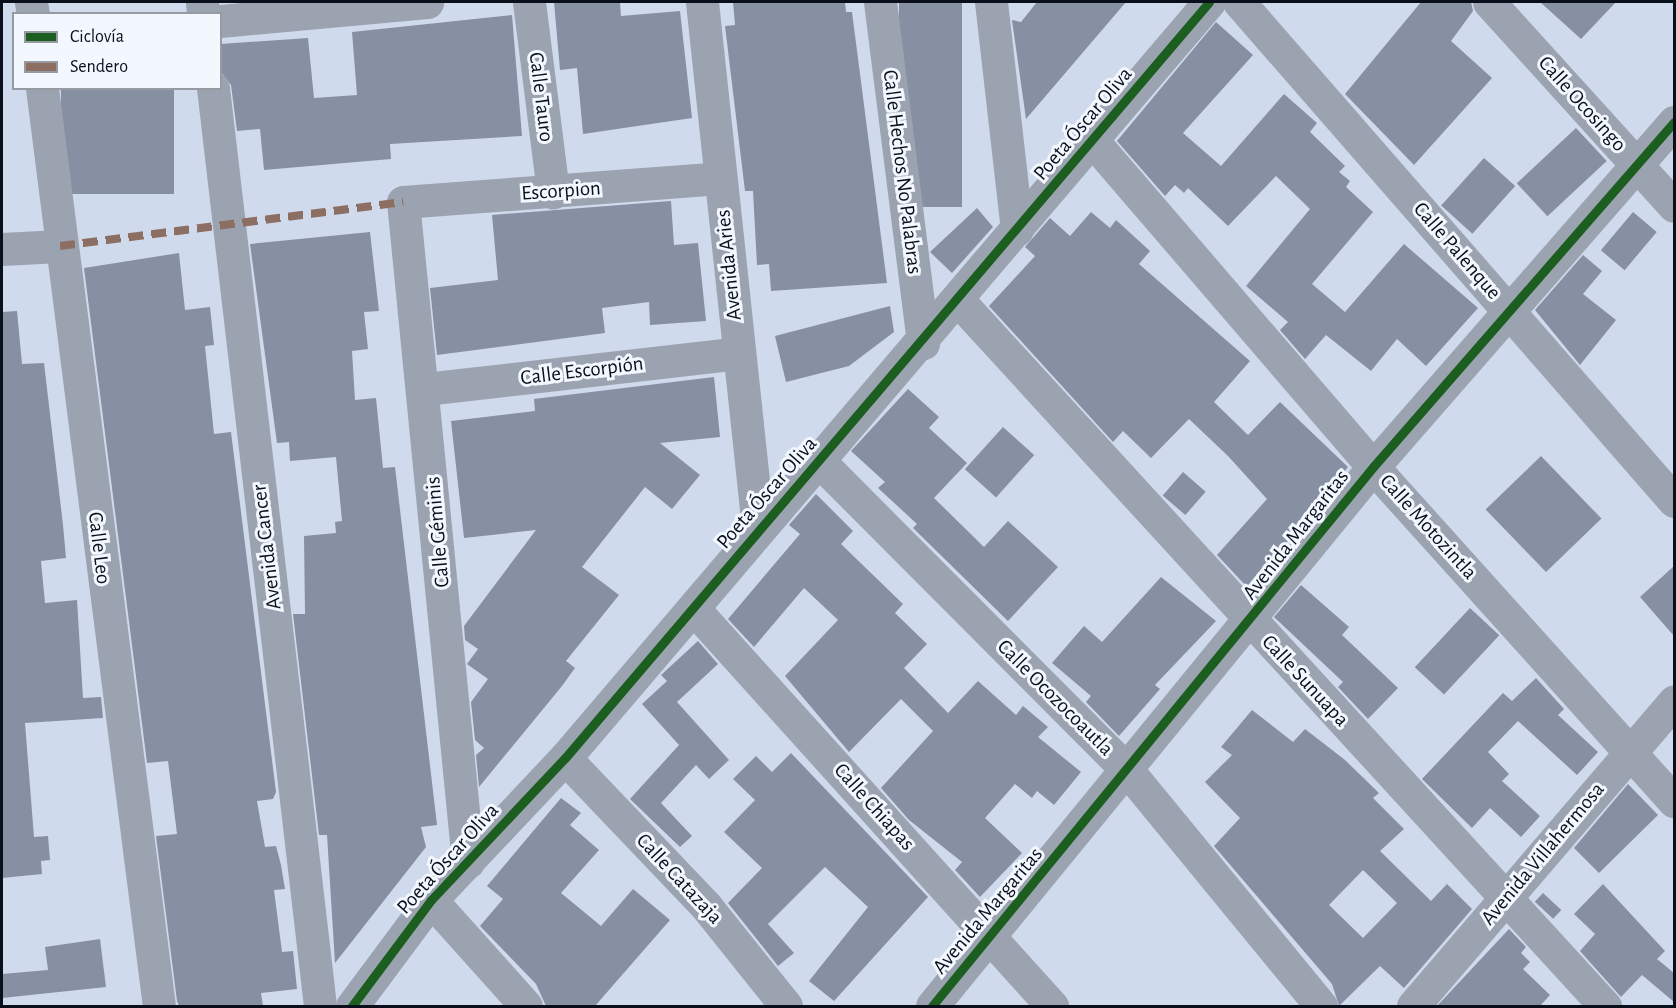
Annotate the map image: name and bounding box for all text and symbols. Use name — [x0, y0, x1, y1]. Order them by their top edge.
legend — [12, 12, 222, 90]
text: Ciclovía — [70, 28, 124, 46]
street label: Calle Tauro — [523, 51, 559, 143]
street label: Calle Ocosingo — [1532, 51, 1632, 157]
text: Sendero — [70, 58, 128, 76]
street label: Poeta Óscar Oliva — [1028, 62, 1138, 186]
street label: Calle Hechos No Palabras — [877, 68, 927, 276]
street label: Escorpion — [520, 176, 602, 206]
street label: Calle Palenque — [1408, 197, 1506, 305]
street label: Avenida Aries — [711, 208, 747, 322]
street label: Calle Escorpión — [519, 351, 645, 391]
street label: Poeta Óscar Oliva — [711, 432, 823, 554]
street label: Avenida Margaritas — [1237, 465, 1355, 605]
street label: Calle Motozintla — [1374, 469, 1482, 585]
street label: Calle Géminis — [421, 475, 455, 589]
street label: Avenida Cancer — [247, 483, 287, 611]
street label: Calle Leo — [82, 510, 116, 586]
street label: Calle Sunuapa — [1256, 630, 1354, 732]
street label: Calle Ocozocoautla — [991, 634, 1119, 762]
street label: Calle Chiapas — [828, 758, 920, 856]
street label: Avenida Villahermosa — [1476, 777, 1610, 931]
street label: Poeta Óscar Oliva — [392, 798, 504, 920]
street label: Calle Catazaja — [631, 828, 727, 930]
street label: Avenida Margaritas — [928, 842, 1048, 980]

